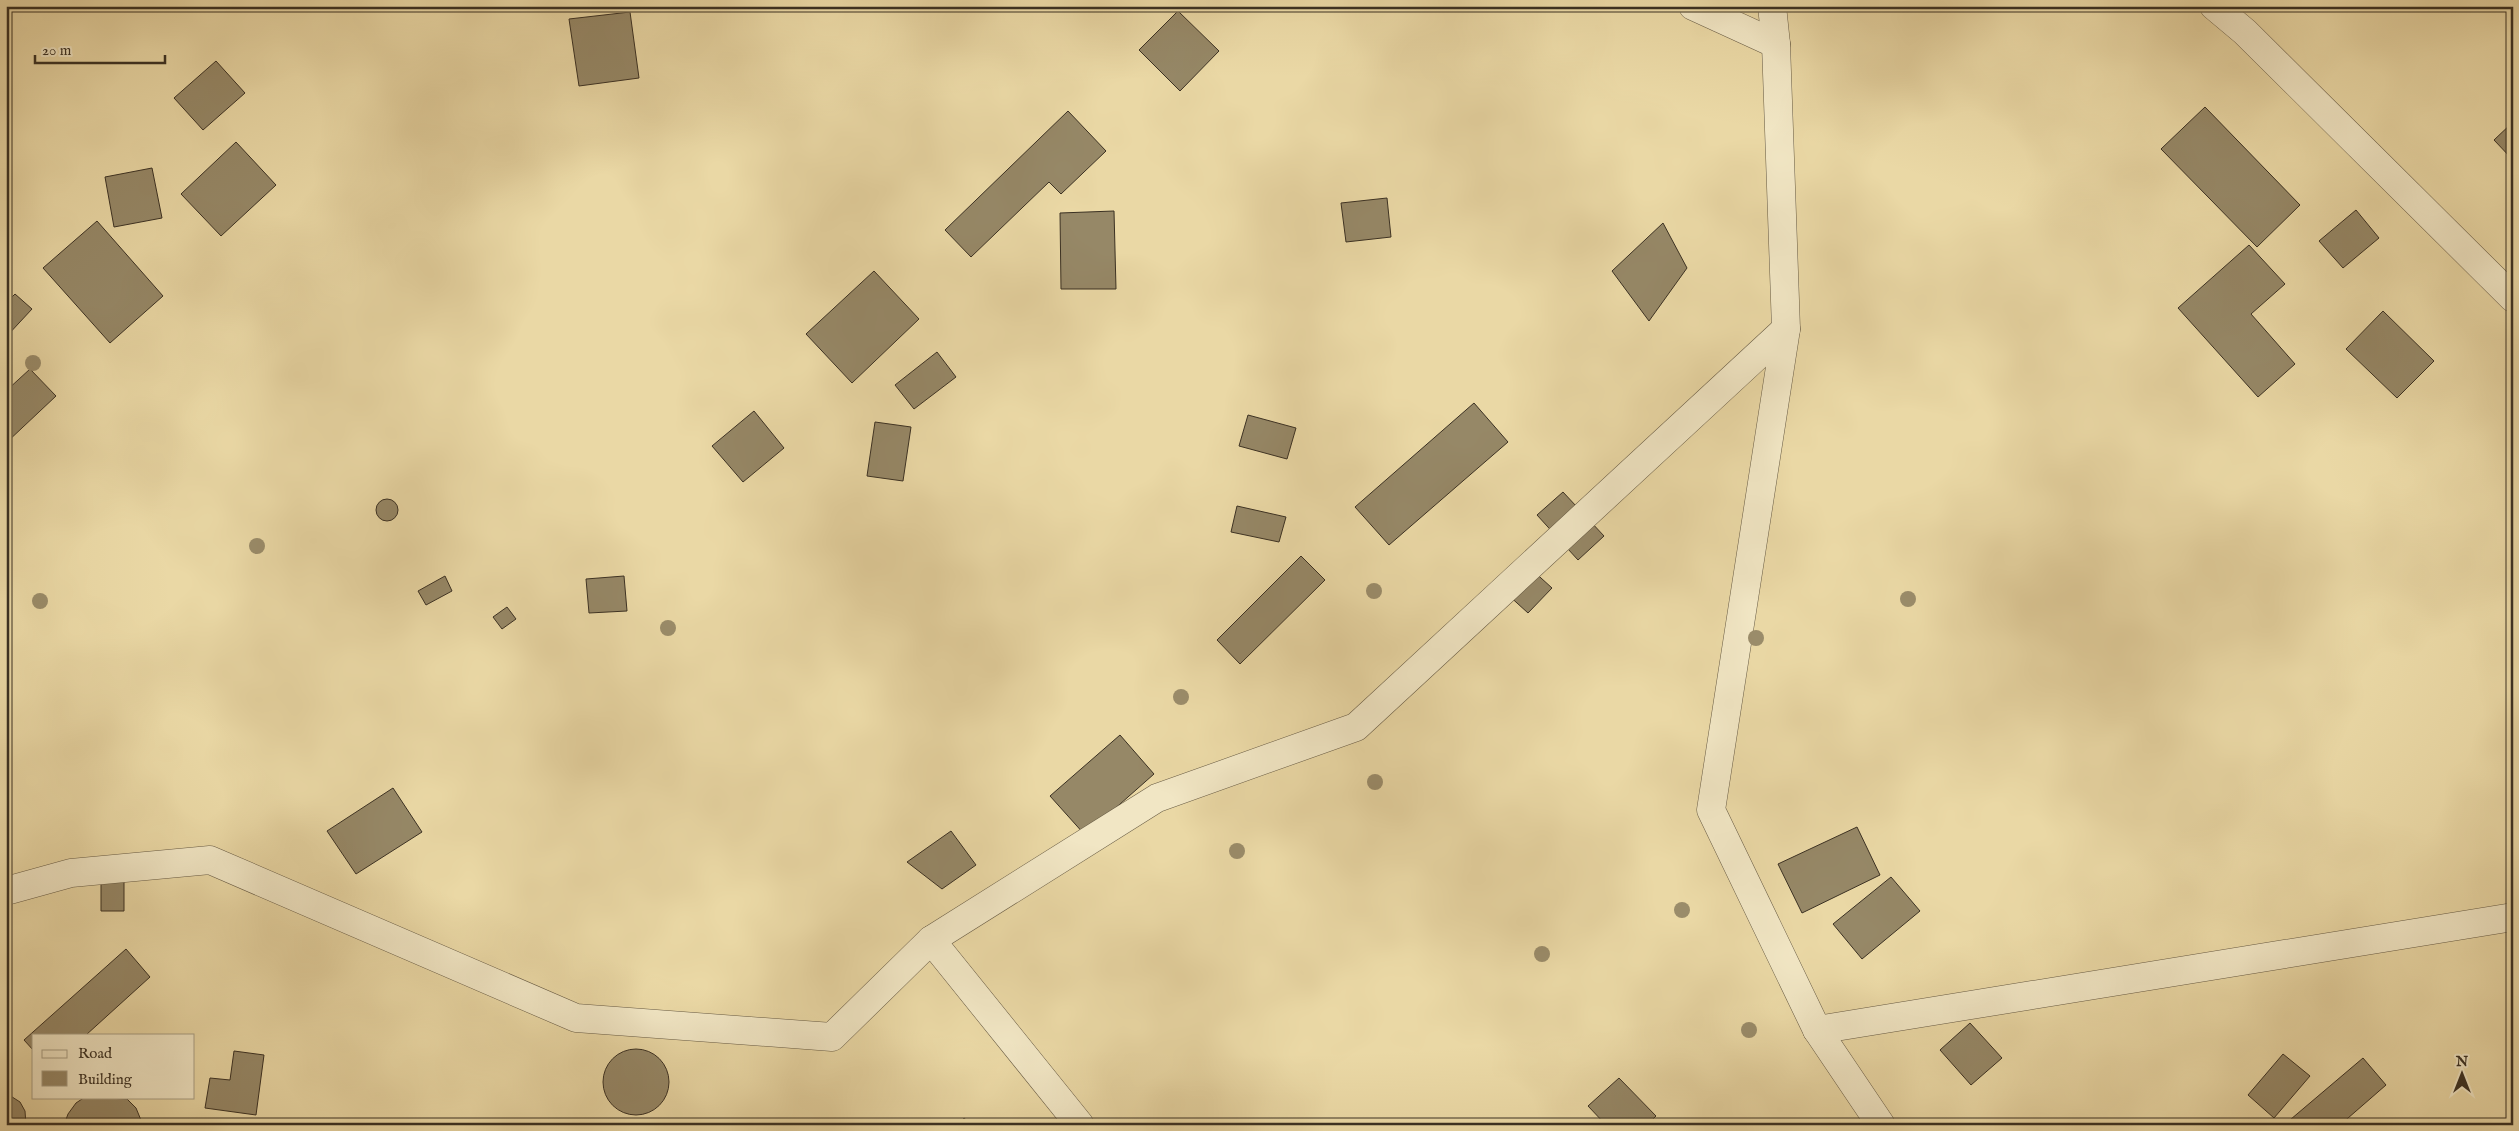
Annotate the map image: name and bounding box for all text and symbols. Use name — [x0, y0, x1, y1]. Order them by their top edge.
scale bar — [35, 32, 165, 64]
text: 20 m — [42, 41, 72, 60]
legend — [32, 1034, 195, 1098]
text: Road — [78, 1044, 113, 1063]
north arrow — [2436, 1048, 2486, 1098]
text: N — [2455, 1053, 2468, 1071]
text: Building — [78, 1070, 133, 1089]

